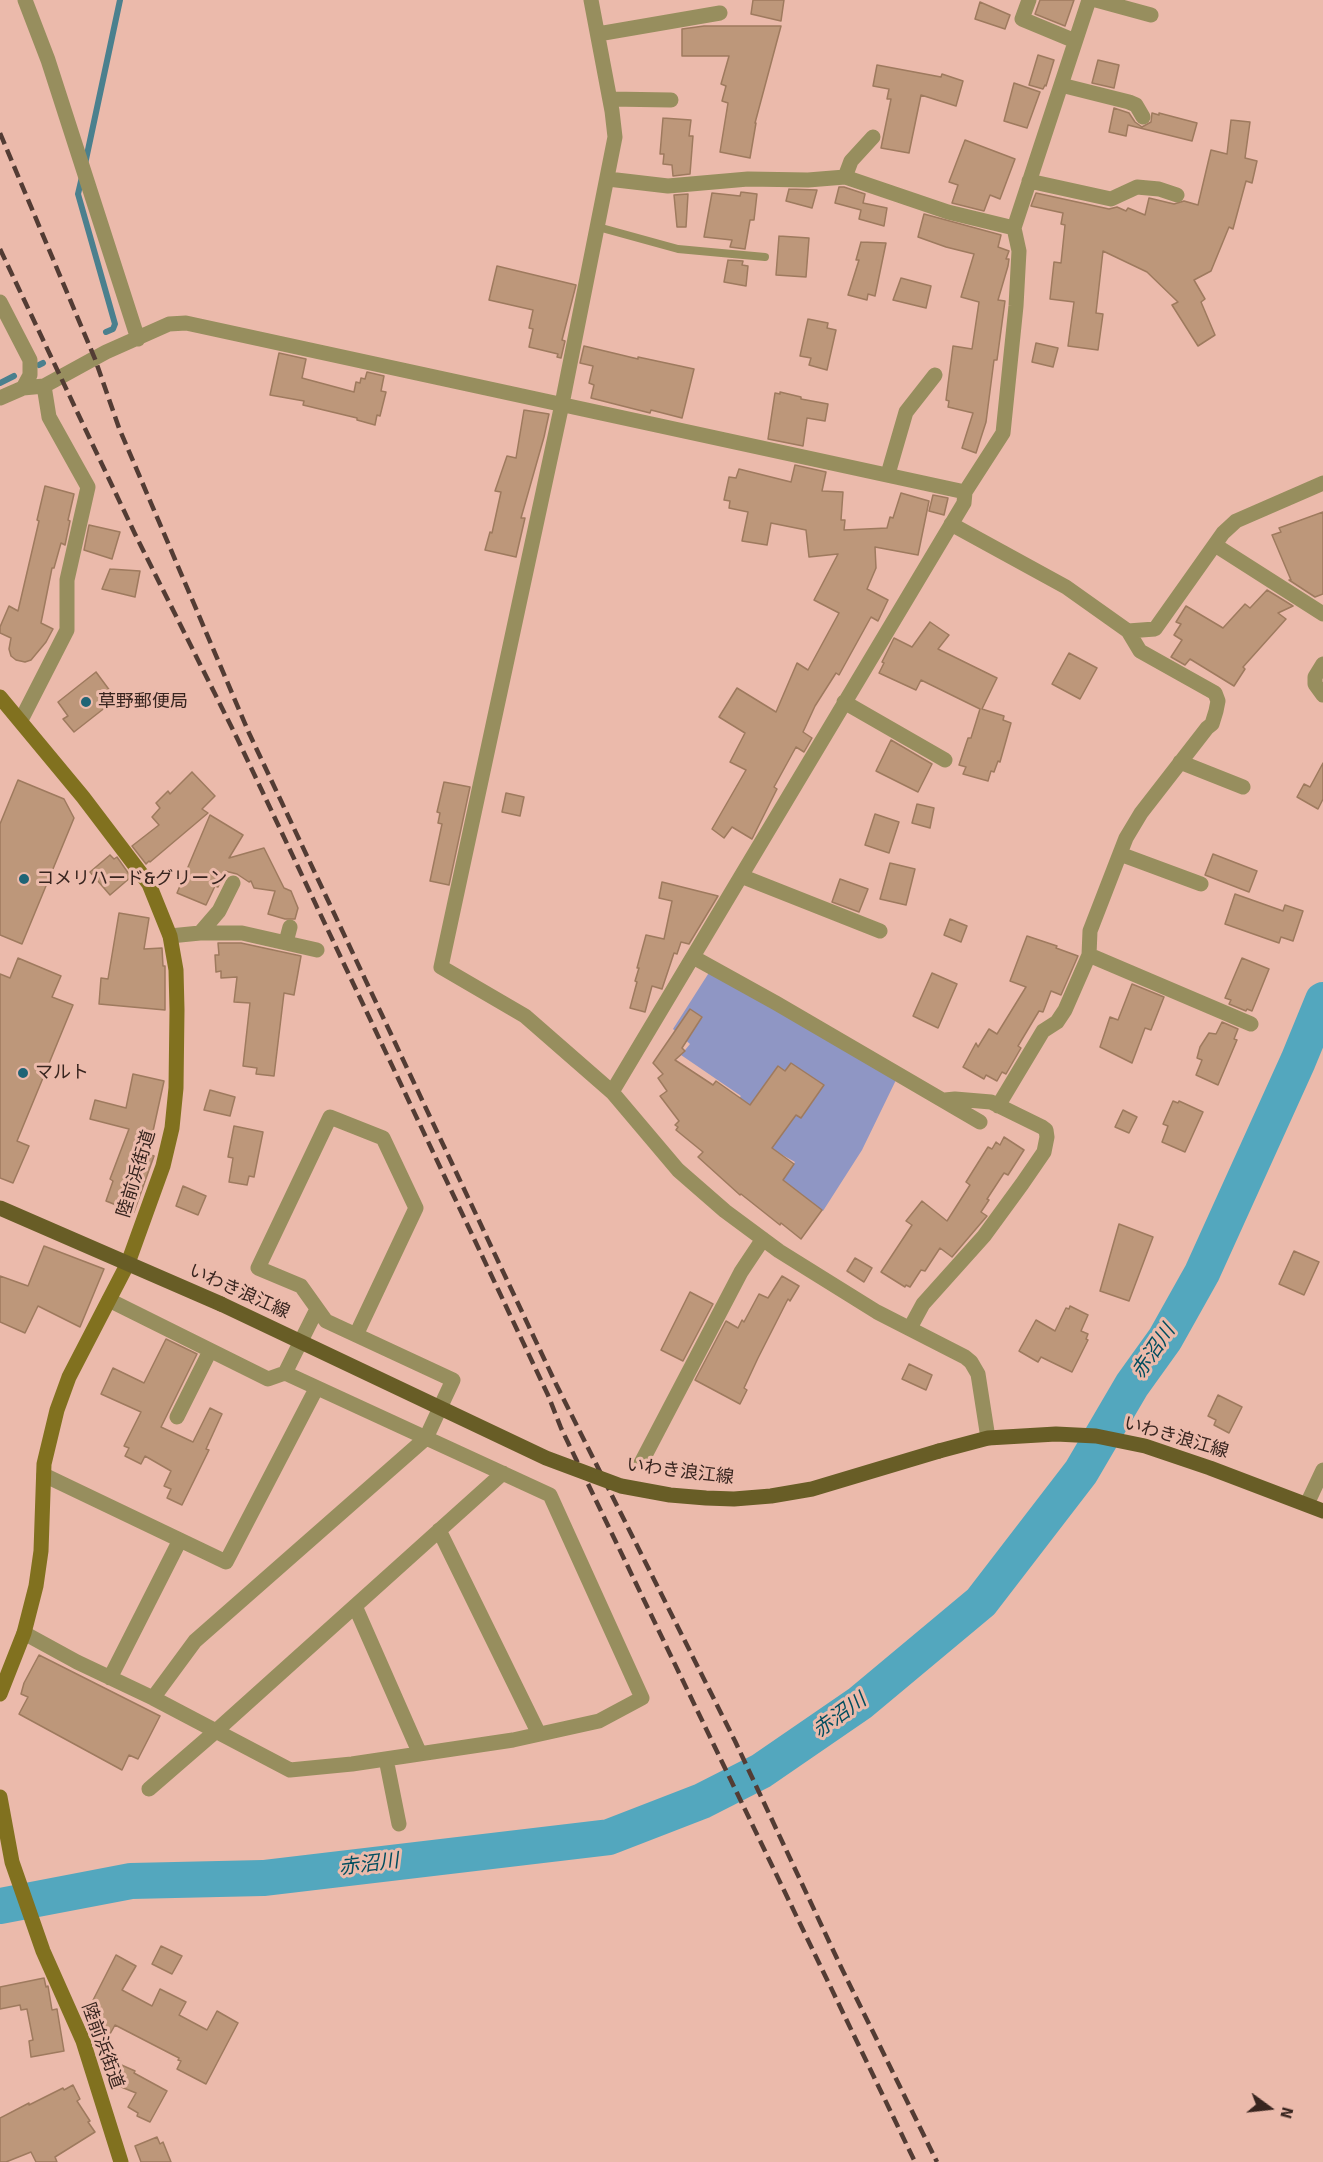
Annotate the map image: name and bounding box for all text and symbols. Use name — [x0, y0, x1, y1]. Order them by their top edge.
place label: 草野郵便局 — [98, 691, 188, 713]
marker: 草野郵便局 — [79, 695, 93, 709]
place label: コメリハード&グリーン — [36, 868, 227, 890]
marker: コメリハード&グリーン — [17, 872, 31, 886]
place label: マルト — [35, 1062, 89, 1084]
marker: マルト — [16, 1066, 30, 1080]
street label: 陸前浜街道 — [114, 1128, 160, 1220]
street label: いわき浪江線 — [185, 1260, 293, 1324]
water label: 赤沼川 — [1127, 1320, 1181, 1384]
street label: いわき浪江線 — [1121, 1413, 1231, 1463]
street label: いわき浪江線 — [625, 1455, 735, 1489]
water label: 赤沼川 — [809, 1689, 871, 1743]
water label: 赤沼川 — [338, 1849, 400, 1881]
street label: 陸前浜街道 — [76, 2000, 128, 2092]
north arrow — [1239, 2078, 1299, 2138]
text: N — [1275, 2105, 1297, 2121]

